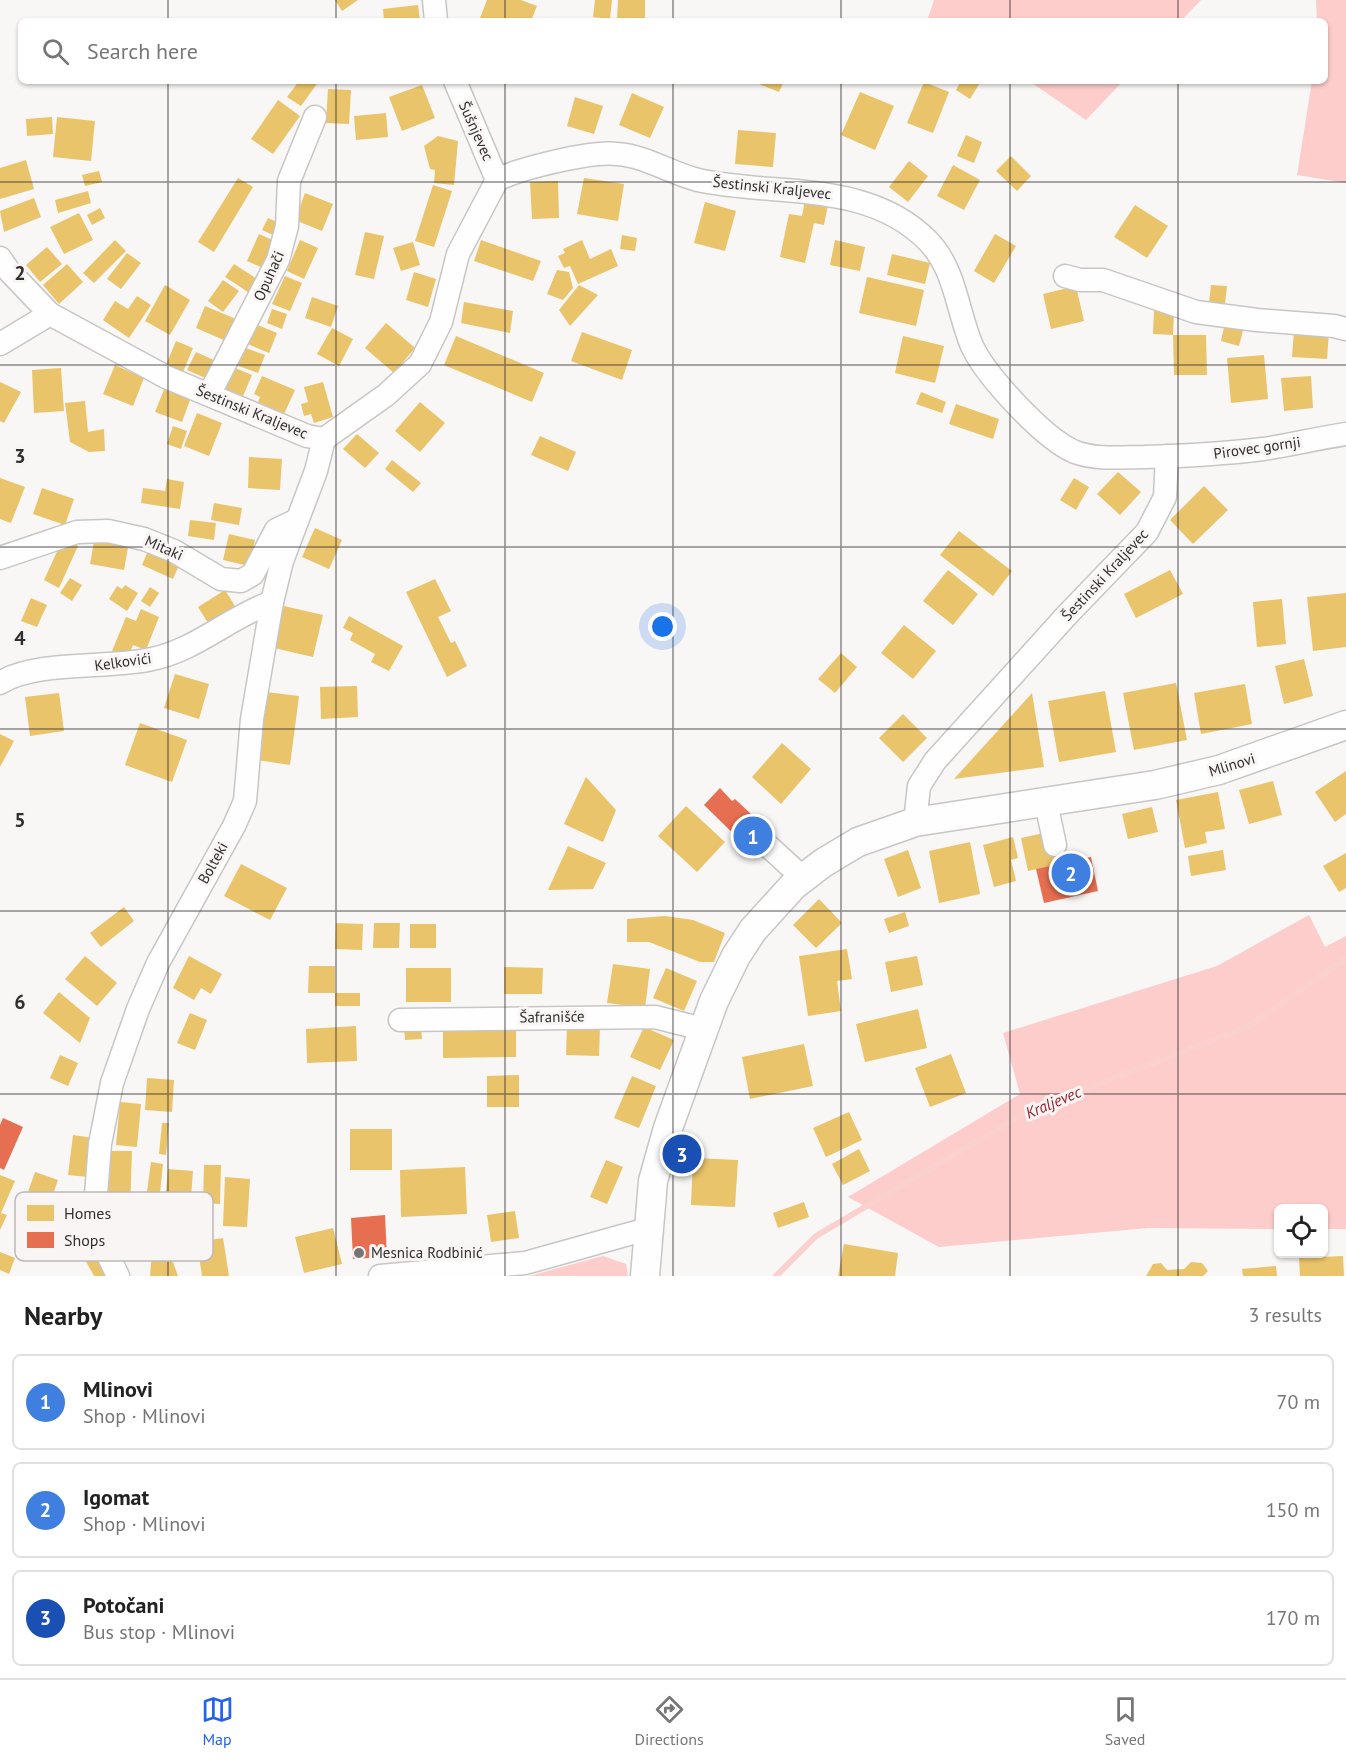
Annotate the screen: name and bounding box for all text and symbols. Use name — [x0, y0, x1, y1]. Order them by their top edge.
search box — [18, 18, 1328, 84]
icon: search — [39, 35, 72, 68]
text: Search here — [87, 37, 198, 65]
street label: Šušnjevec — [455, 98, 498, 164]
street label: Šestinski Kraljevec — [712, 172, 832, 203]
street label: Opuhači — [249, 248, 288, 304]
text: 2 — [14, 260, 26, 286]
street label: Šestinski Kraljevec — [193, 380, 311, 443]
street label: Pirovec gornji — [1212, 432, 1302, 463]
text: 3 — [14, 443, 26, 469]
street label: Šestinski Kraljevec — [1057, 525, 1152, 625]
street label: Mitaki — [142, 531, 186, 564]
your location — [648, 612, 677, 641]
text: 4 — [14, 625, 26, 651]
street label: Kelkovići — [93, 648, 153, 675]
street label: Mlinovi — [1206, 748, 1257, 781]
text: 5 — [14, 807, 26, 833]
pin: 1 — [734, 814, 772, 858]
street label: Bolteki — [193, 839, 232, 887]
pin: 2 — [1052, 850, 1090, 896]
text: 6 — [14, 989, 26, 1015]
street label: Šafranišće — [519, 1006, 585, 1027]
water label: Kraljevec — [1022, 1081, 1084, 1123]
pin: 3 — [662, 1132, 702, 1176]
legend — [15, 1192, 213, 1261]
text: Homes — [64, 1203, 111, 1223]
map controls — [1274, 1204, 1328, 1258]
button: locate — [1274, 1204, 1328, 1258]
text: Shops — [64, 1230, 105, 1250]
place label: Mesnica Rodbinić — [371, 1243, 483, 1262]
marker: Mesnica Rodbinić — [352, 1246, 366, 1260]
text: Nearby — [24, 1299, 102, 1332]
text: 3 results — [1249, 1302, 1322, 1328]
text: Mlinovi — [83, 1375, 153, 1403]
text: 1 — [40, 1389, 51, 1415]
text: 70 m — [1277, 1389, 1320, 1415]
text: Shop · Mlinovi — [83, 1403, 206, 1429]
text: Igomat — [83, 1483, 149, 1511]
text: 2 — [40, 1497, 51, 1523]
text: 150 m — [1266, 1497, 1320, 1523]
text: Shop · Mlinovi — [83, 1511, 206, 1537]
text: Potočani — [83, 1591, 164, 1619]
text: 3 — [40, 1605, 51, 1631]
text: 170 m — [1266, 1605, 1320, 1631]
text: Bus stop · Mlinovi — [83, 1619, 235, 1645]
tab: Map — [201, 1693, 234, 1749]
tab: Directions — [635, 1693, 704, 1749]
tab: Saved — [1105, 1693, 1145, 1749]

